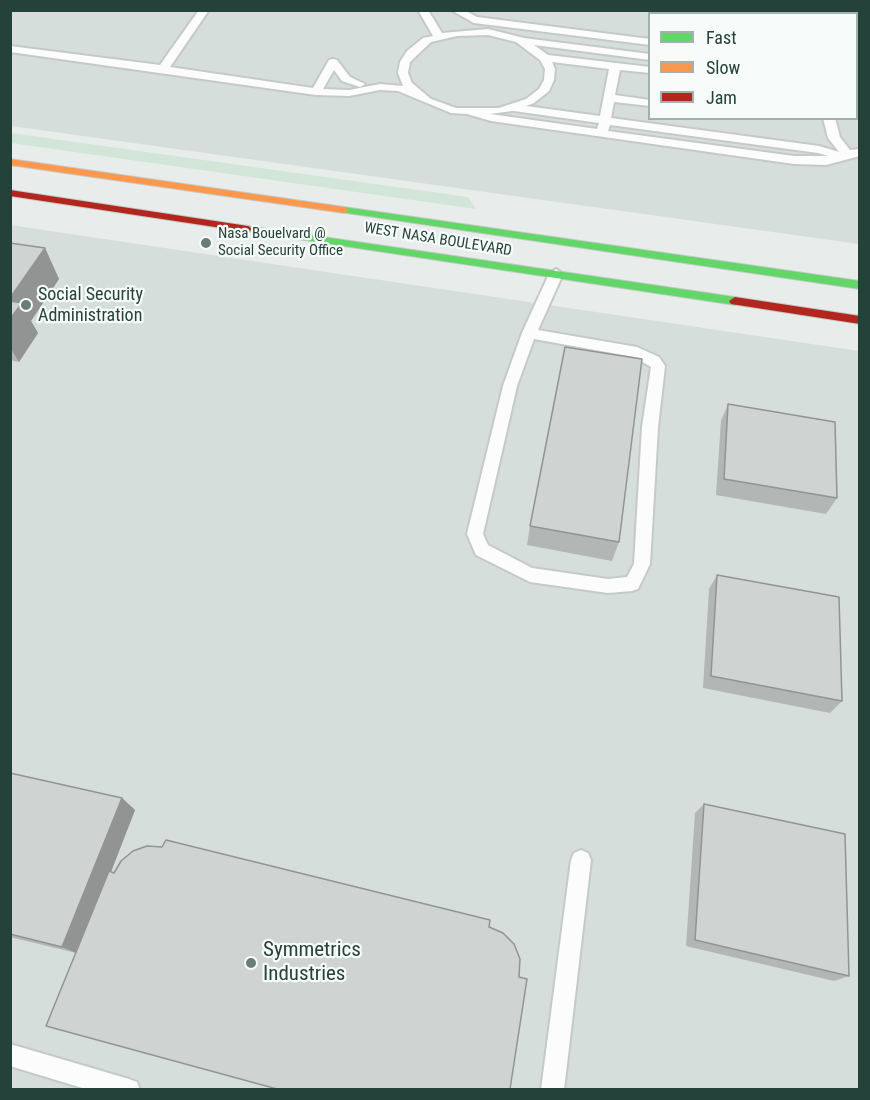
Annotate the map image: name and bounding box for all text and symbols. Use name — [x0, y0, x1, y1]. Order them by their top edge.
legend — [648, 12, 858, 120]
text: Fast — [706, 27, 737, 48]
text: Slow — [706, 57, 740, 78]
text: Jam — [706, 87, 737, 108]
street label: WEST NASA BOULEVARD — [363, 219, 513, 261]
place label: Nasa Bouelvard @ Social Security Office — [218, 225, 343, 260]
marker: Nasa Bouelvard @ Social Security Office — [199, 236, 213, 250]
place label: Social Security Administration — [38, 284, 143, 326]
marker: Social Security Administration — [19, 298, 33, 312]
place label: Symmetrics Industries — [263, 938, 361, 988]
marker: Symmetrics Industries — [244, 956, 258, 970]

